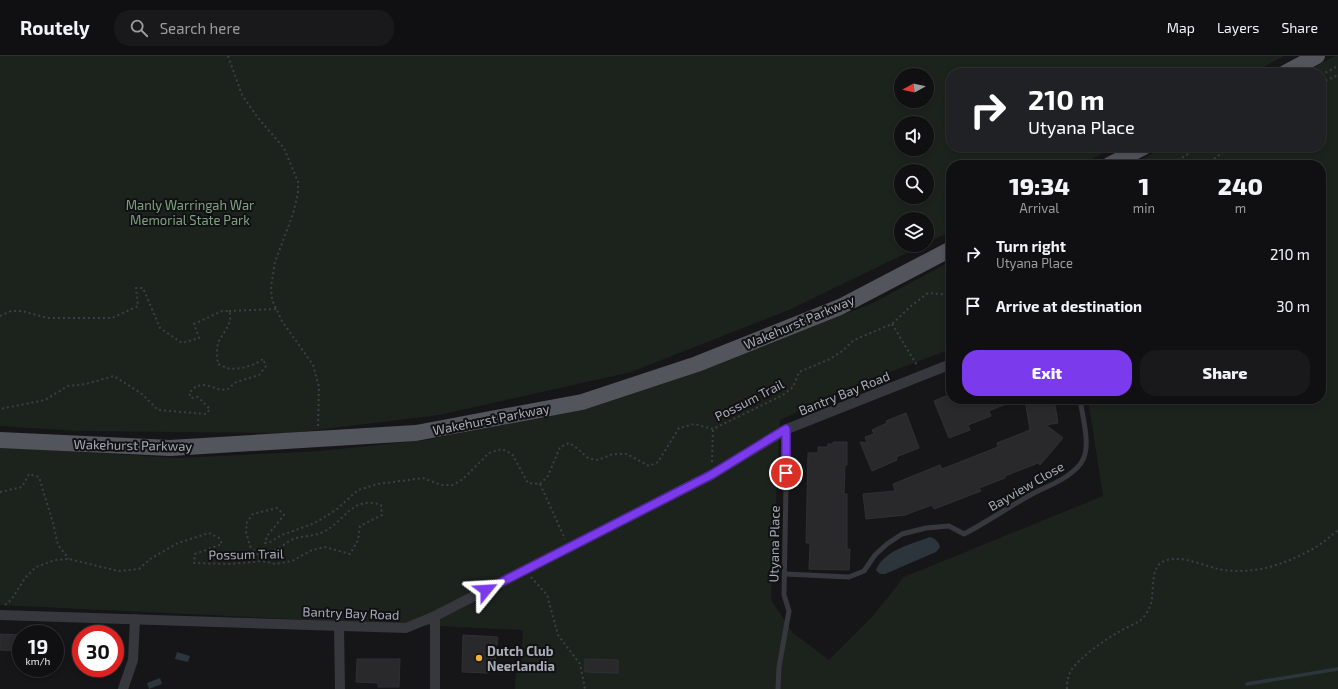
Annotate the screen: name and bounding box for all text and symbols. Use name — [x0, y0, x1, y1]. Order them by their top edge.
search box — [114, 10, 394, 46]
text: Routely — [20, 16, 90, 39]
icon: search — [128, 17, 150, 39]
text: Search here — [160, 19, 240, 37]
text: Map — [1167, 19, 1195, 36]
text: Layers — [1217, 19, 1259, 36]
text: Share — [1281, 19, 1318, 36]
north arrow — [894, 68, 934, 108]
map controls — [894, 68, 934, 252]
text: 210 m — [1028, 82, 1105, 116]
icon: right — [962, 84, 1014, 136]
button: sound — [894, 116, 934, 156]
text: Utyana Place — [1028, 116, 1135, 138]
button: search — [894, 164, 934, 204]
text: 19:34 — [1009, 171, 1070, 200]
text: 1 — [1138, 171, 1149, 200]
text: 240 — [1218, 171, 1263, 200]
park label: Manly Warringah War Memorial State Park — [126, 197, 254, 228]
text: Arrival — [1020, 200, 1059, 216]
text: min — [1133, 200, 1155, 216]
text: m — [1235, 200, 1246, 216]
button: layers — [894, 212, 934, 252]
text: Turn right — [996, 237, 1066, 255]
icon: right — [962, 243, 984, 265]
text: 210 m — [1270, 245, 1310, 263]
text: Utyana Place — [996, 255, 1073, 271]
street label: Wakehurst Parkway — [741, 291, 857, 353]
icon: arrive — [962, 295, 984, 317]
text: Arrive at destination — [996, 297, 1142, 315]
text: 30 m — [1276, 297, 1310, 315]
button: Exit — [962, 350, 1132, 396]
button: Share — [1140, 350, 1310, 396]
street label: Bantry Bay Road — [796, 367, 892, 419]
street label: Possum Trail — [712, 376, 786, 424]
street label: Wakehurst Parkway — [431, 400, 551, 438]
street label: Wakehurst Parkway — [74, 436, 193, 454]
pin — [769, 456, 803, 490]
street label: Bayview Close — [985, 458, 1067, 514]
icon: arrive — [775, 462, 797, 484]
street label: Utyana Place — [765, 505, 783, 583]
street label: Possum Trail — [208, 545, 284, 563]
position arrow — [465, 569, 507, 611]
street label: Bantry Bay Road — [302, 603, 400, 623]
speed limit sign: 30 — [72, 625, 124, 677]
text: 19 — [28, 634, 48, 658]
place label: Dutch Club Neerlandia — [487, 643, 555, 674]
marker: Dutch Club Neerlandia — [474, 653, 484, 663]
text: km/h — [26, 655, 50, 667]

